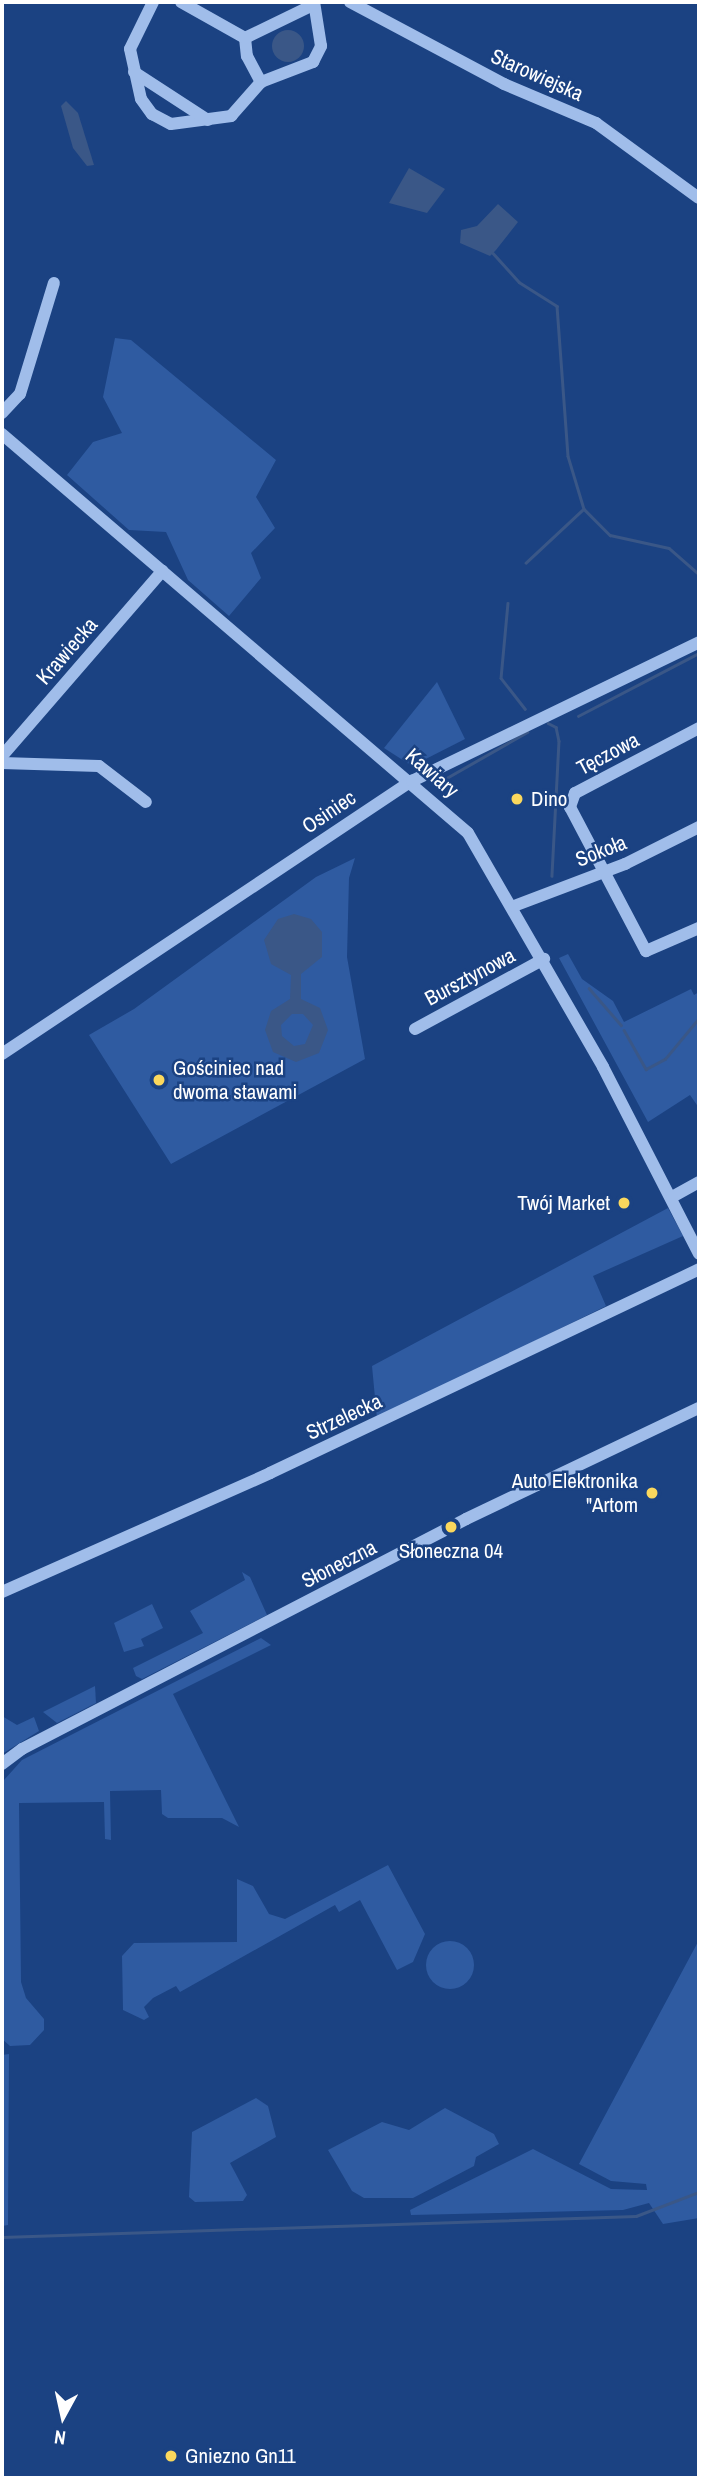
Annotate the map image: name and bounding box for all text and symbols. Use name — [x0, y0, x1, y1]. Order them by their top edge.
street label: Starowiejska — [487, 43, 587, 107]
street label: Krawiecka — [31, 612, 103, 690]
street label: Tęczowa — [573, 727, 643, 781]
street label: Kawiary — [400, 743, 464, 803]
street label: Osiniec — [297, 785, 361, 839]
place label: Dino — [531, 786, 567, 812]
marker: Dino — [509, 791, 525, 807]
street label: Sokoła — [572, 830, 630, 872]
street label: Bursztynowa — [421, 943, 519, 1011]
place label: Gościniec nad dwoma stawami — [173, 1055, 297, 1105]
marker: Gościniec nad dwoma stawami — [151, 1072, 167, 1088]
place label: Twój Market — [517, 1190, 610, 1216]
marker: Twój Market — [616, 1195, 632, 1211]
street label: Strzelecka — [302, 1389, 386, 1445]
place label: Auto Elektronika "Artom — [512, 1468, 638, 1518]
marker: Auto Elektronika "Artom — [644, 1485, 660, 1501]
marker: Słoneczna 04 — [443, 1519, 459, 1535]
street label: Słoneczna — [297, 1535, 381, 1593]
place label: Słoneczna 04 — [399, 1538, 503, 1564]
north arrow — [28, 2382, 98, 2452]
text: N — [53, 2424, 67, 2451]
place label: Gniezno Gn11 — [185, 2443, 296, 2469]
marker: Gniezno Gn11 — [163, 2448, 179, 2464]

